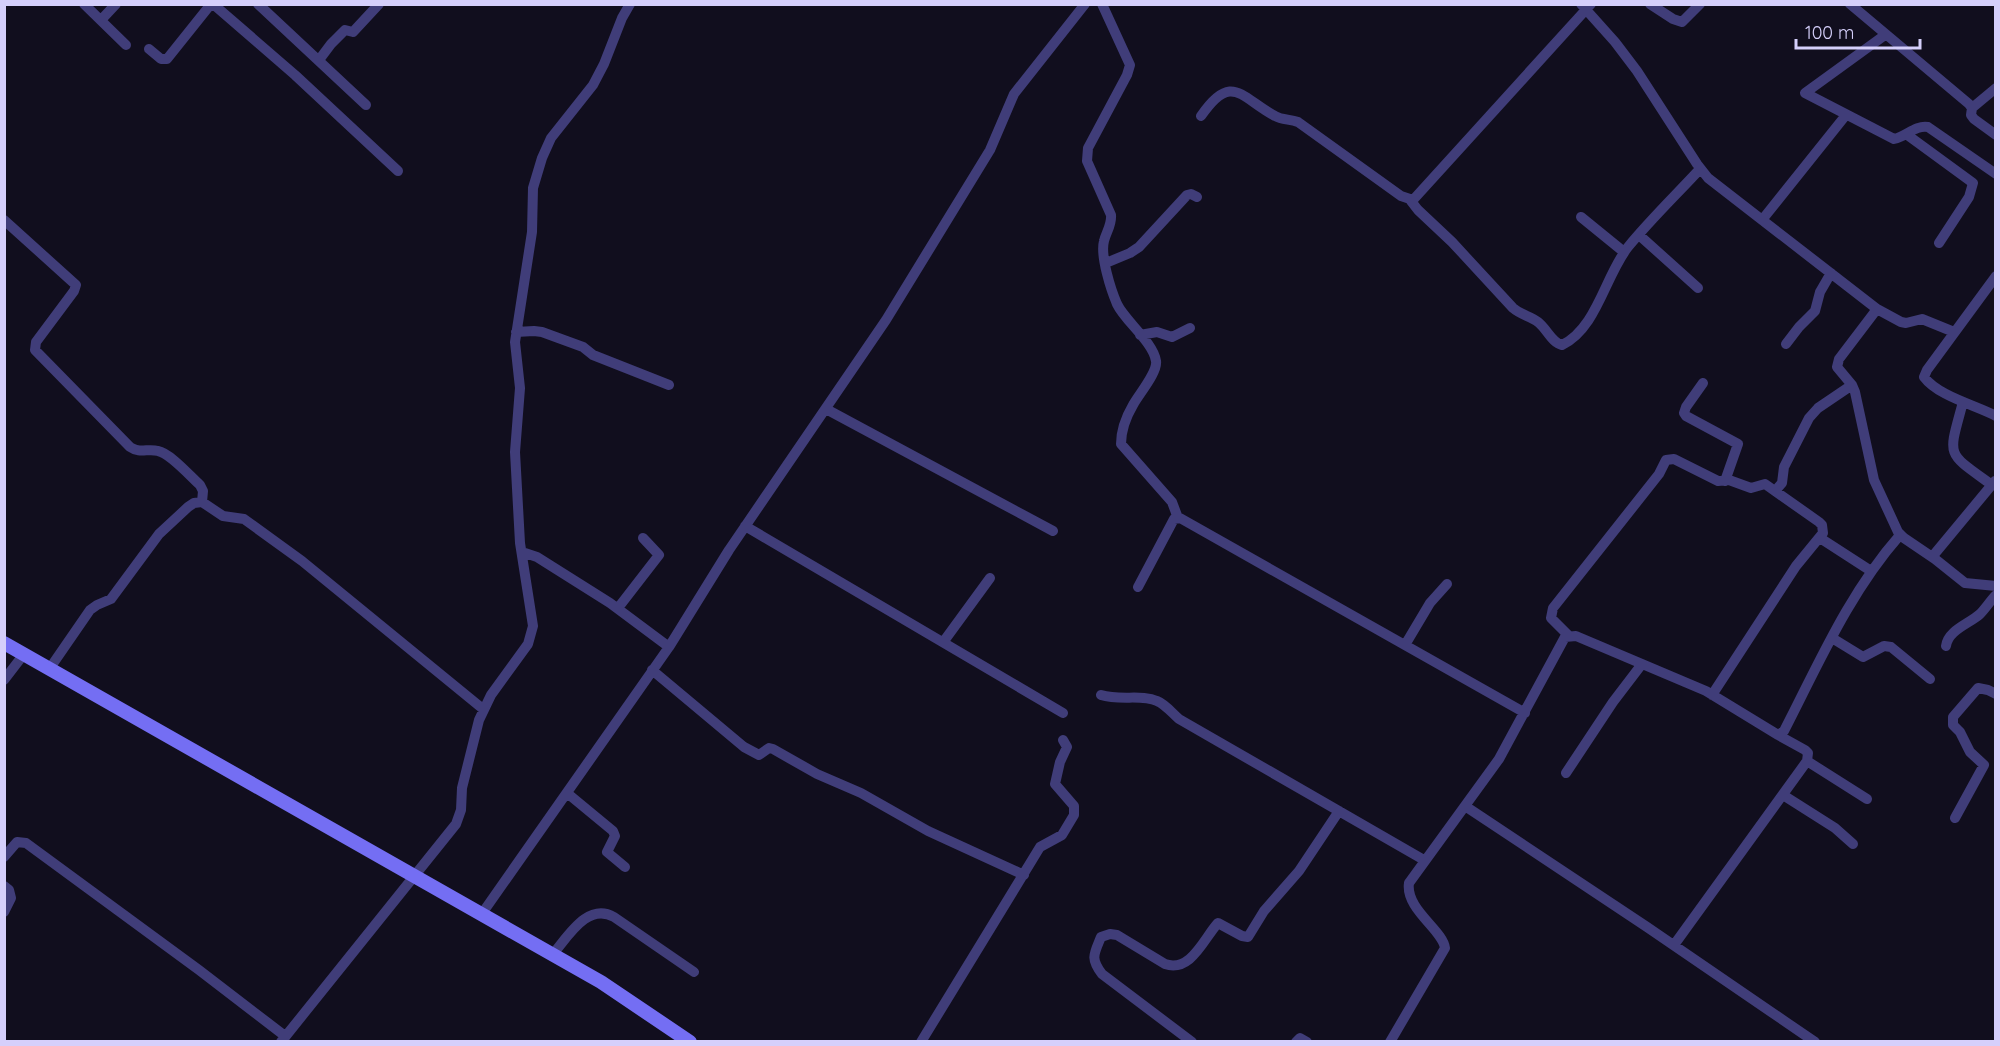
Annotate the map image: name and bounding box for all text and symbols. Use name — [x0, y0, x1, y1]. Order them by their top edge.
scale bar — [1796, 12, 1920, 50]
text: 100 m — [1805, 21, 1854, 44]

